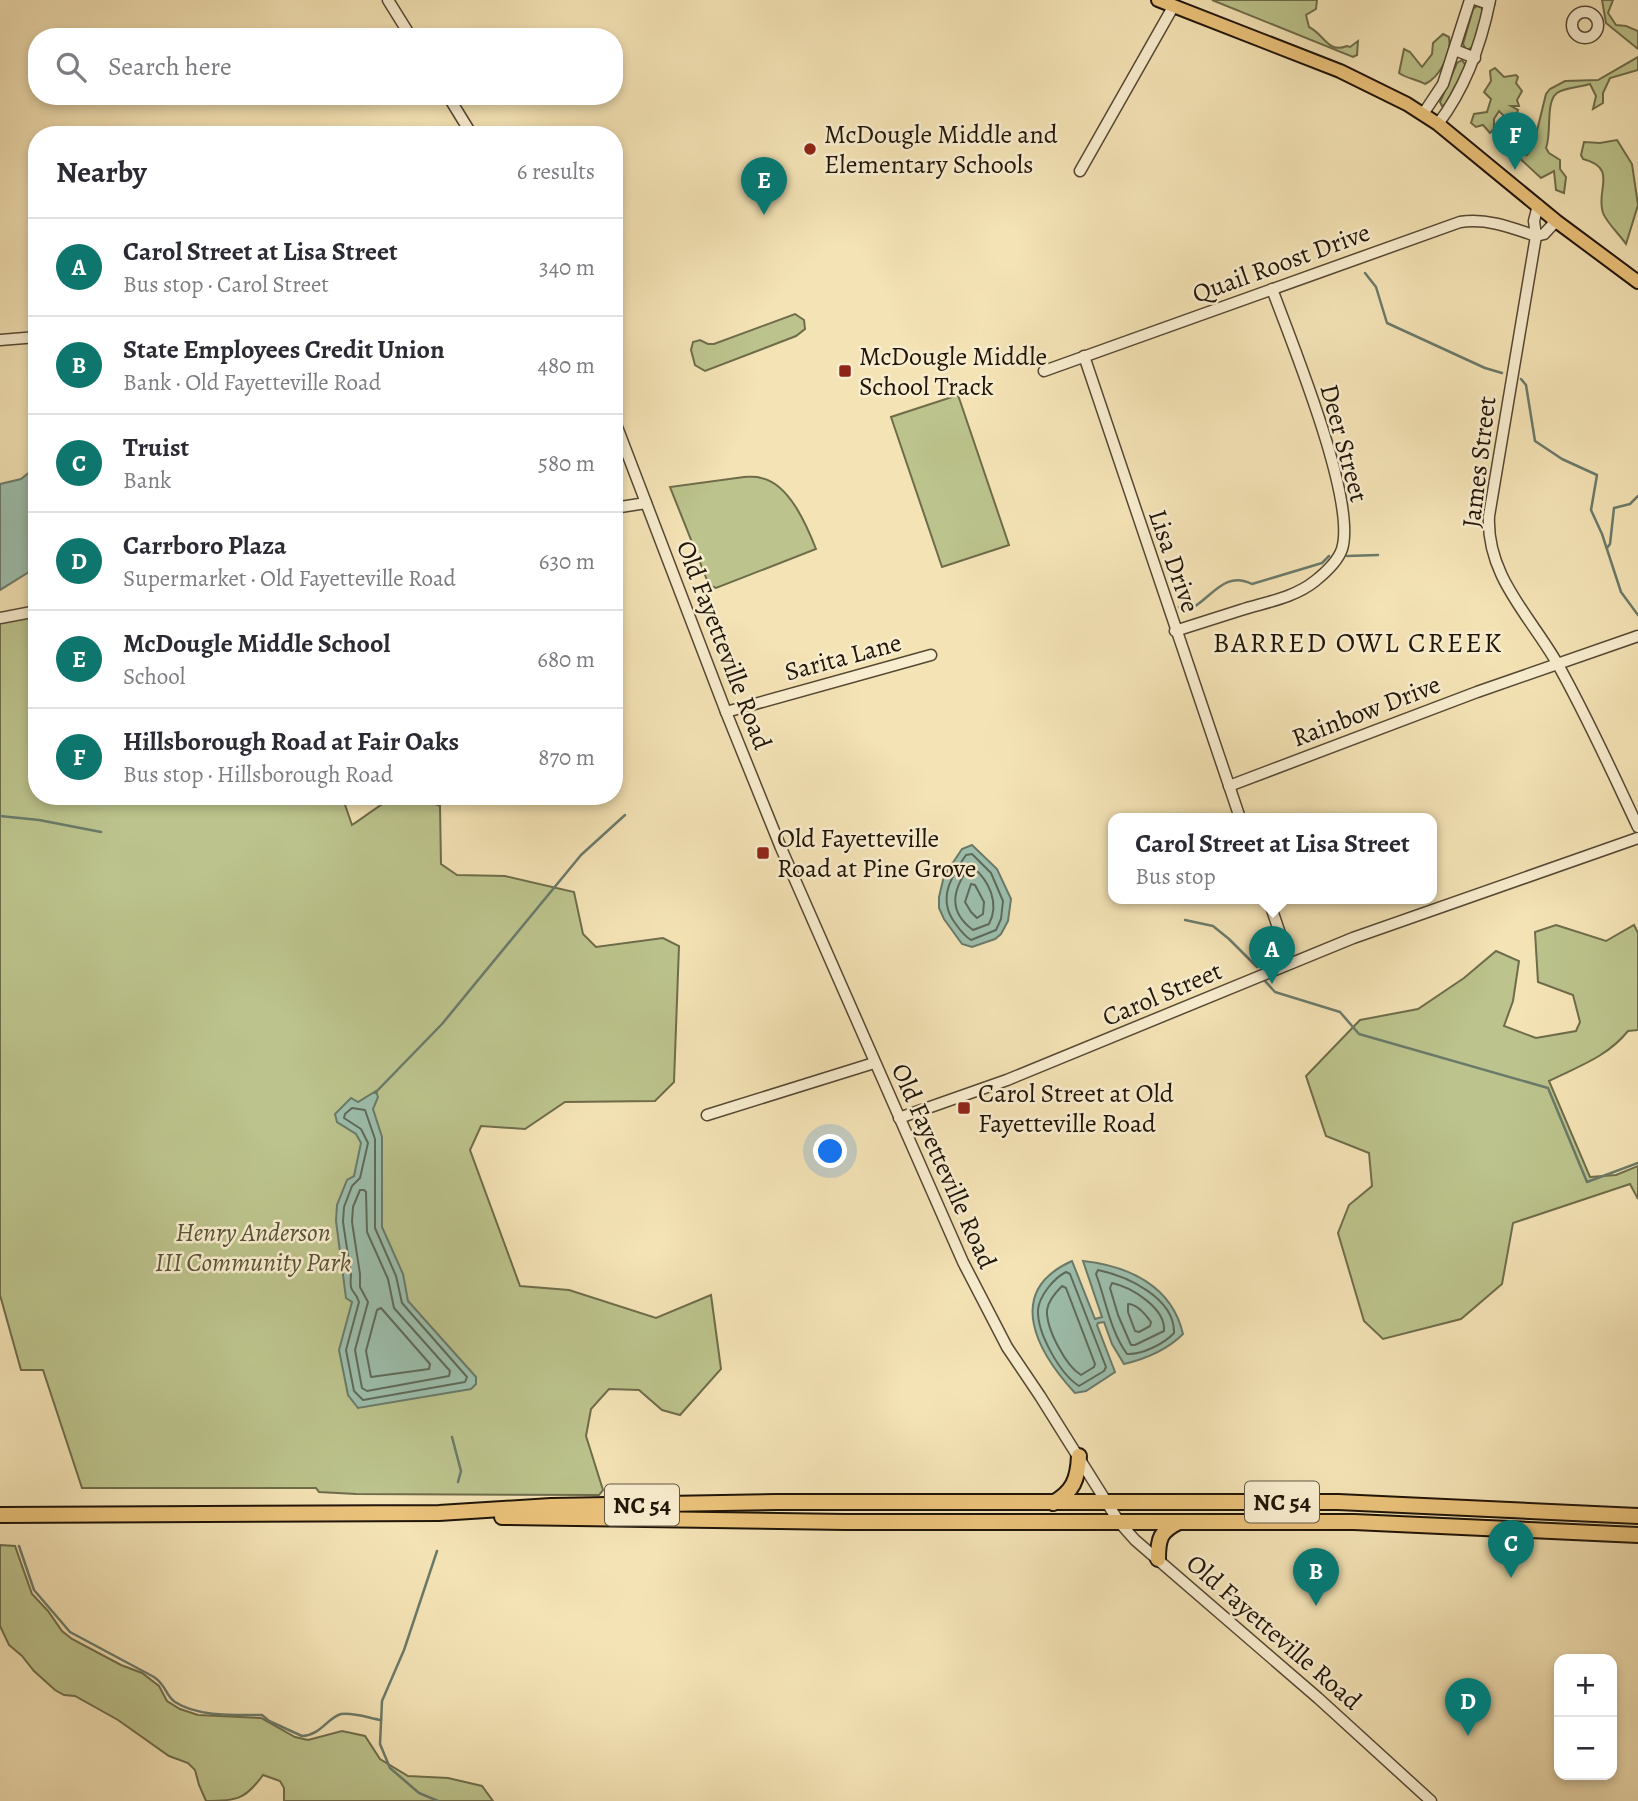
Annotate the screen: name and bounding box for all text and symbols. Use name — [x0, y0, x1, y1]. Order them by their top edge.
search box — [28, 28, 623, 105]
icon: search — [52, 48, 90, 86]
text: Search here — [108, 49, 232, 84]
pin: F — [1492, 112, 1538, 170]
place label: McDougle Middle and Elementary Schools — [824, 117, 1058, 182]
marker: McDougle Middle and Elementary Schools — [802, 141, 818, 157]
text: Nearby — [56, 152, 147, 192]
text: 6 results — [517, 156, 595, 187]
pin: E — [741, 157, 787, 215]
street label: Quail Roost Drive — [1187, 215, 1375, 311]
text: Carol Street at Lisa Street — [123, 234, 398, 269]
text: A — [72, 252, 86, 283]
text: 340 m — [539, 252, 595, 283]
text: Bus stop · Carol Street — [123, 269, 329, 300]
text: State Employees Credit Union — [123, 332, 445, 367]
place label: McDougle Middle School Track — [859, 339, 1047, 404]
text: B — [72, 350, 86, 381]
text: 480 m — [537, 350, 595, 381]
marker: McDougle Middle School Track — [837, 363, 853, 379]
text: Bank · Old Fayetteville Road — [123, 367, 381, 398]
street label: Deer Street — [1311, 380, 1377, 506]
street label: James Street — [1454, 394, 1505, 530]
text: Truist — [123, 430, 189, 465]
text: C — [72, 448, 86, 479]
text: 580 m — [538, 448, 595, 479]
text: Bank — [123, 465, 171, 496]
street label: Lisa Drive — [1140, 505, 1208, 617]
text: Carrboro Plaza — [123, 528, 287, 563]
street label: Old Fayetteville Road — [668, 535, 780, 755]
text: D — [71, 546, 87, 577]
text: 630 m — [539, 546, 595, 577]
text: Supermarket · Old Fayetteville Road — [123, 563, 456, 594]
district label: BARRED OWL CREEK — [1213, 624, 1503, 662]
street label: Sarita Lane — [781, 625, 905, 689]
text: McDougle Middle School — [123, 626, 390, 661]
text: E — [72, 644, 86, 675]
text: 680 m — [537, 644, 595, 675]
text: School — [123, 661, 185, 692]
street label: Rainbow Drive — [1287, 667, 1445, 755]
text: Hillsborough Road at Fair Oaks — [123, 724, 459, 759]
text: F — [73, 742, 85, 773]
text: 870 m — [538, 742, 595, 773]
text: Bus stop · Hillsborough Road — [123, 759, 393, 790]
popup — [1108, 813, 1437, 904]
place label: Old Fayetteville Road at Pine Grove — [777, 821, 976, 886]
text: Carol Street at Lisa Street — [1135, 826, 1410, 861]
marker: Old Fayetteville Road at Pine Grove — [755, 845, 771, 861]
text: Bus stop — [1135, 861, 1216, 892]
pin: A — [1249, 926, 1295, 984]
street label: Carol Street — [1097, 953, 1227, 1035]
street label: Old Fayetteville Road — [883, 1058, 1005, 1274]
place label: Carol Street at Old Fayetteville Road — [978, 1076, 1174, 1141]
marker: Carol Street at Old Fayetteville Road — [956, 1100, 972, 1116]
your location — [813, 1134, 847, 1168]
park label: Henry Anderson III Community Park — [155, 1215, 351, 1280]
road number: NC 54 — [1245, 1482, 1319, 1522]
road number: NC 54 — [605, 1484, 679, 1526]
pin: C — [1488, 1520, 1534, 1578]
street label: Old Fayetteville Road — [1179, 1546, 1369, 1718]
pin: B — [1293, 1548, 1339, 1606]
map controls — [1554, 1654, 1617, 1780]
button: + — [1554, 1654, 1617, 1717]
pin: D — [1445, 1678, 1491, 1736]
button: − — [1554, 1717, 1617, 1780]

